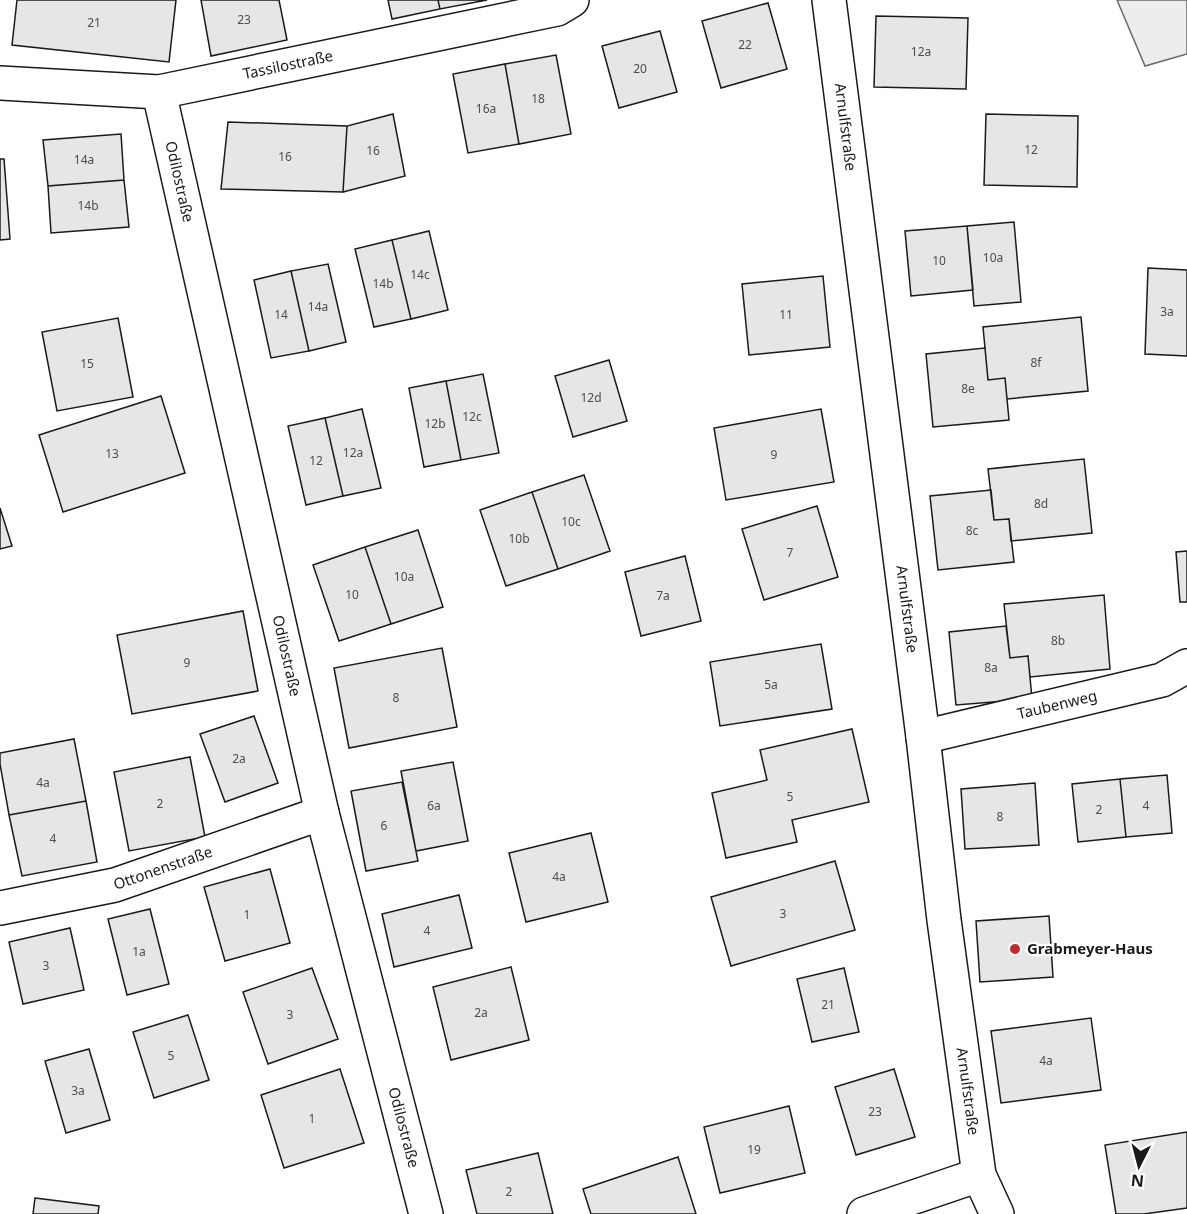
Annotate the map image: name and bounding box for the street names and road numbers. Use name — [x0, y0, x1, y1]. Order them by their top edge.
street label: Tassilostraße — [241, 45, 335, 83]
street label: Arnulfstraße — [831, 82, 862, 172]
street label: Odilostraße — [161, 139, 199, 224]
street label: Arnulfstraße — [892, 564, 923, 654]
street label: Odilostraße — [269, 613, 306, 698]
street label: Taubenweg — [1015, 685, 1099, 723]
street label: Ottonenstraße — [110, 841, 215, 894]
street label: Arnulfstraße — [953, 1046, 984, 1136]
street label: Odilostraße — [384, 1085, 425, 1170]

